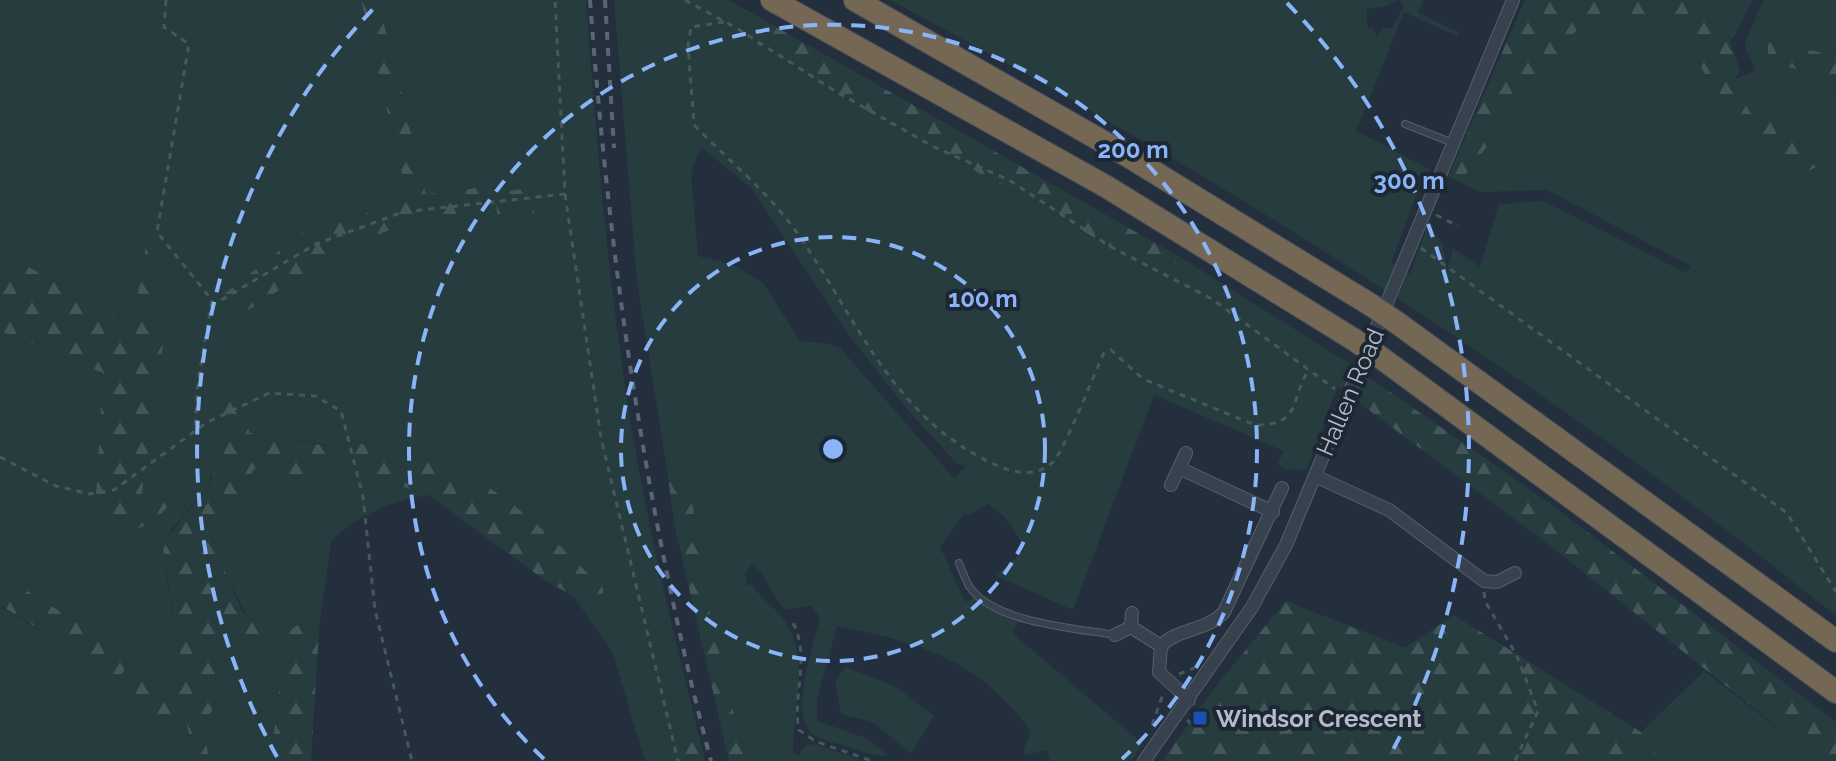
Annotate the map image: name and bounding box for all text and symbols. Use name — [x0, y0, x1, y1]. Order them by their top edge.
text: 200 m — [1097, 135, 1169, 164]
text: 300 m — [1374, 166, 1444, 195]
text: 100 m — [948, 284, 1018, 313]
street label: Hallen Road — [1310, 324, 1390, 460]
centre of rings — [819, 435, 847, 463]
place label: Windsor Crescent — [1216, 704, 1422, 733]
marker: Windsor Crescent — [1191, 709, 1209, 727]

